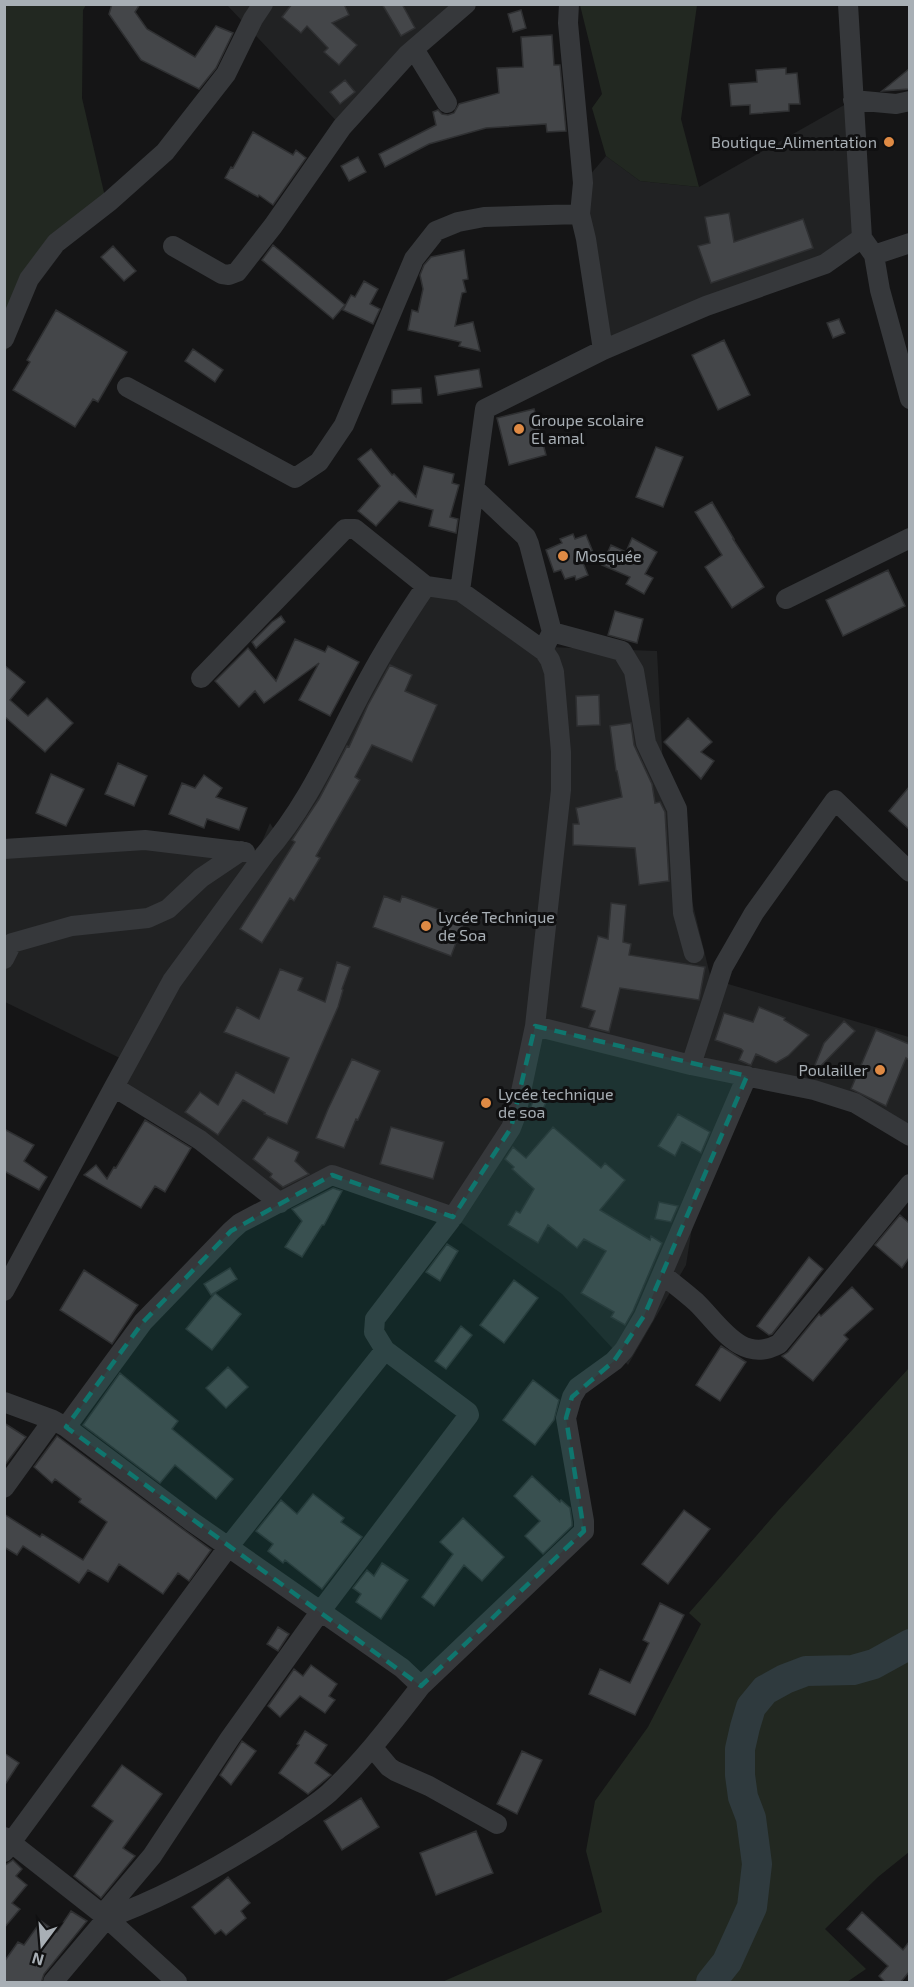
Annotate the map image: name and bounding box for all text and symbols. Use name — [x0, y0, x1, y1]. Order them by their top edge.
place label: Boutique_Alimentation — [711, 132, 877, 151]
marker: Boutique_Alimentation — [882, 135, 896, 149]
place label: Groupe scolaire El amal — [531, 410, 644, 447]
marker: Groupe scolaire El amal — [512, 422, 526, 436]
place label: Mosquée — [575, 546, 642, 565]
marker: Mosquée — [556, 549, 570, 563]
place label: Lycée Technique de Soa — [438, 907, 555, 944]
marker: Lycée Technique de Soa — [419, 919, 433, 933]
place label: Poulailler — [798, 1060, 869, 1079]
marker: Poulailler — [873, 1063, 887, 1077]
place label: Lycée technique de soa — [498, 1084, 614, 1121]
marker: Lycée technique de soa — [479, 1096, 493, 1110]
north arrow — [12, 1915, 72, 1975]
text: N — [30, 1949, 46, 1971]

